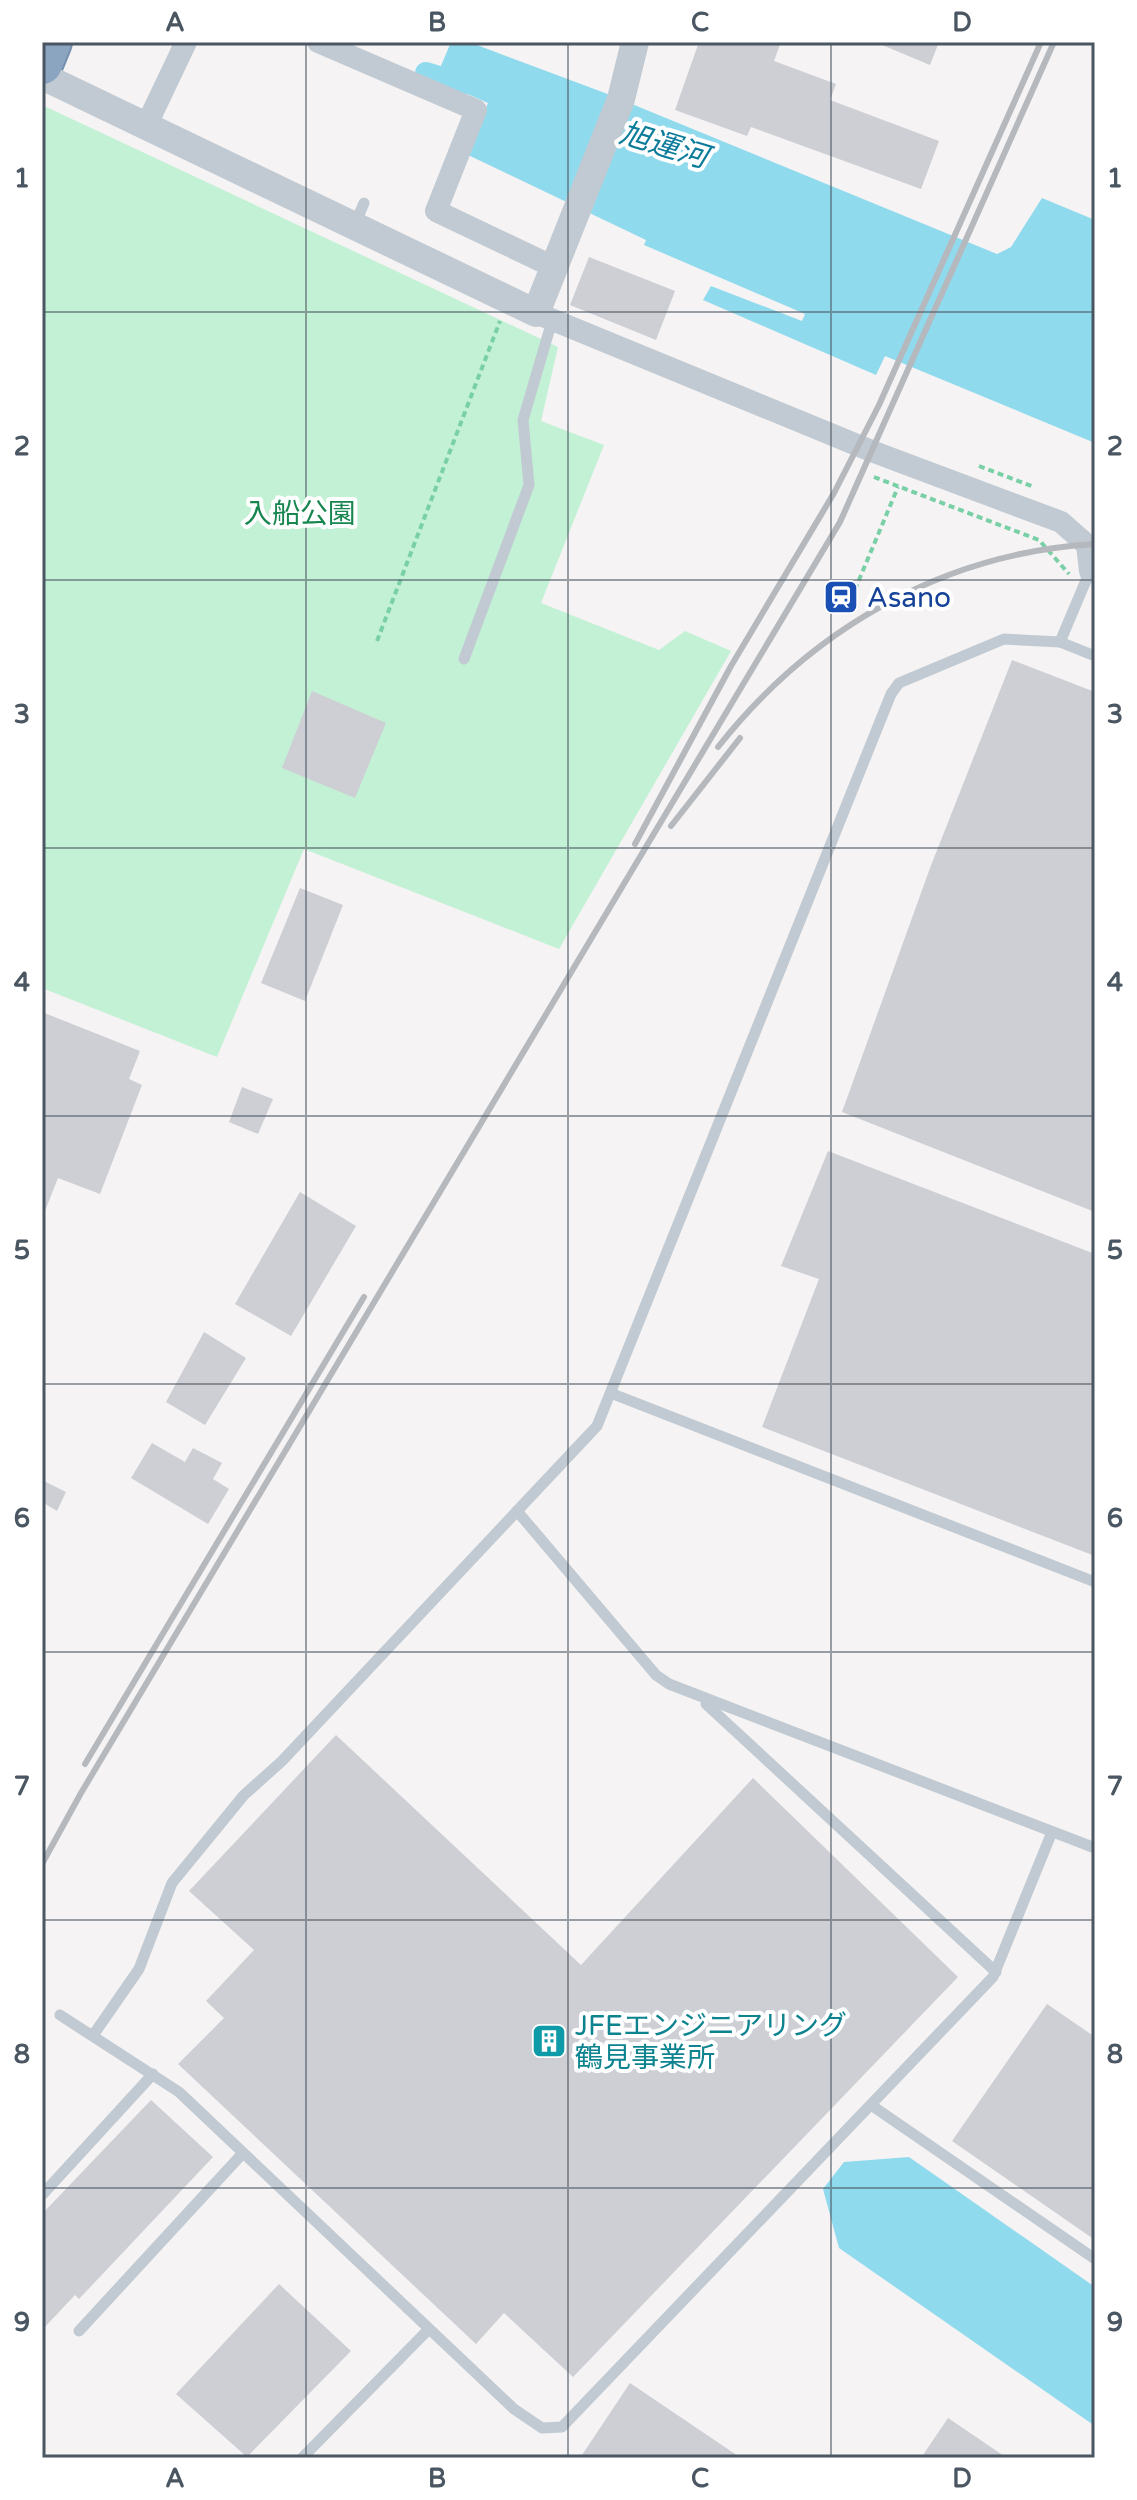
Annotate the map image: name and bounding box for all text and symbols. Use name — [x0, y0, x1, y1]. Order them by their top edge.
text: A — [165, 7, 185, 38]
text: B — [428, 7, 446, 38]
text: C — [691, 7, 709, 38]
text: D — [952, 7, 972, 38]
water label: 旭運河 — [615, 115, 717, 178]
text: 1 — [14, 163, 30, 194]
text: 1 — [1107, 163, 1123, 194]
text: 2 — [14, 431, 30, 462]
text: 2 — [1107, 431, 1123, 462]
park label: 入船公園 — [244, 497, 356, 531]
station icon: Asano — [822, 578, 860, 616]
place label: Asano — [867, 581, 951, 615]
text: 3 — [14, 699, 30, 730]
text: 3 — [1107, 699, 1123, 730]
text: 4 — [14, 967, 30, 998]
text: 4 — [1107, 967, 1123, 998]
text: 5 — [14, 1235, 30, 1266]
text: 5 — [1107, 1235, 1123, 1266]
text: 6 — [14, 1503, 30, 1534]
text: 6 — [1107, 1503, 1123, 1534]
text: 7 — [14, 1771, 30, 1802]
text: 7 — [1107, 1771, 1123, 1802]
place label: JFEエンジニアリング 鶴見事業所 — [575, 2009, 847, 2075]
building icon: JFEエンジニアリング 鶴見事業所 — [530, 2022, 568, 2060]
text: 8 — [14, 2039, 30, 2070]
text: 8 — [1107, 2039, 1123, 2070]
text: 9 — [14, 2307, 30, 2338]
text: 9 — [1107, 2307, 1123, 2338]
text: A — [165, 2463, 185, 2494]
text: B — [428, 2463, 446, 2494]
text: C — [691, 2463, 709, 2494]
text: D — [952, 2463, 972, 2494]

